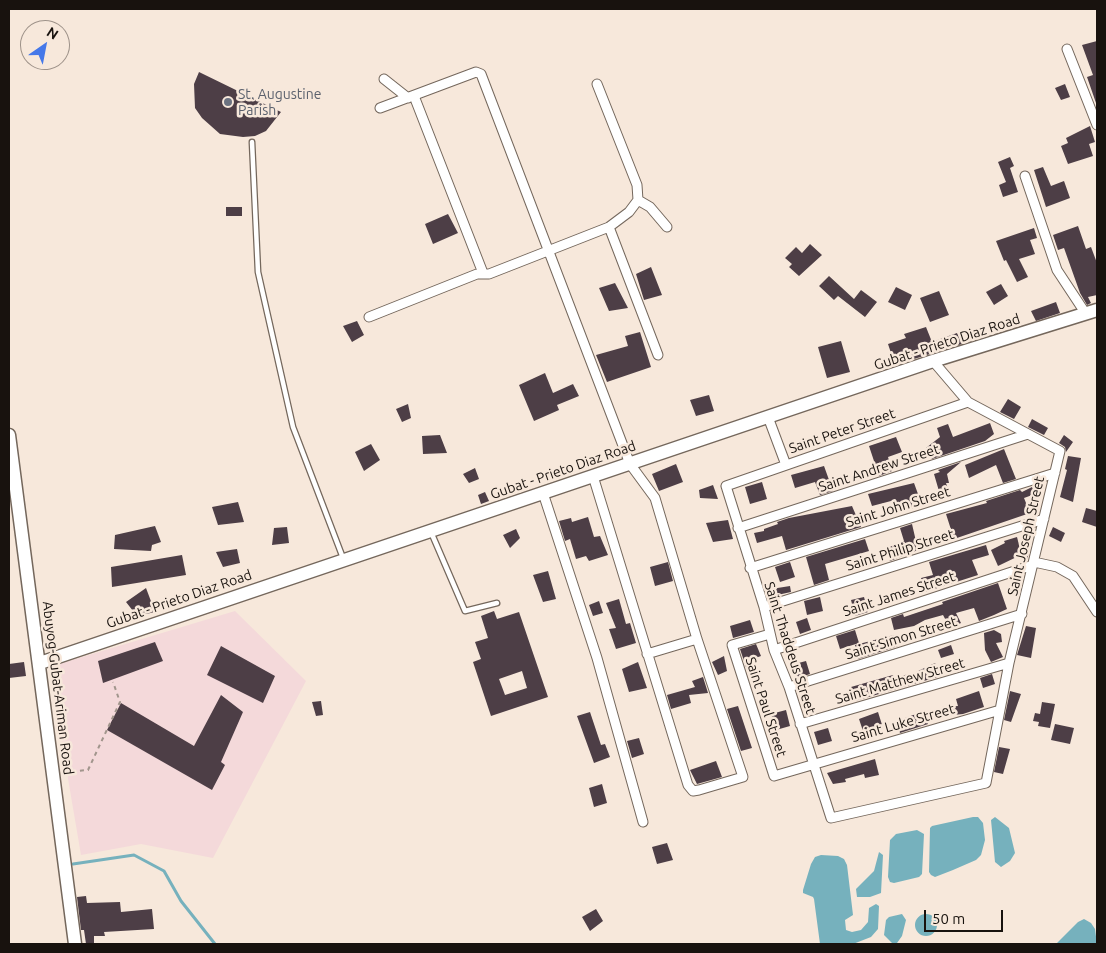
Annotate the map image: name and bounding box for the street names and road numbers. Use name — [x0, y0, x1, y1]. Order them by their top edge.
street label: Gubat - Prieto Diaz Road — [872, 310, 1022, 374]
street label: Saint Peter Street — [787, 405, 897, 457]
street label: Gubat - Prieto Diaz Road — [488, 437, 638, 503]
street label: Saint Andrew Street — [816, 441, 942, 495]
street label: Saint Joseph Street — [1004, 475, 1048, 597]
street label: Saint John Street — [844, 483, 952, 531]
street label: Saint Philip Street — [844, 526, 956, 574]
street label: Gubat - Prieto Diaz Road — [104, 566, 254, 632]
street label: Saint James Street — [841, 568, 957, 620]
street label: Saint Thaddeus Street — [761, 580, 819, 716]
street label: Abuyog-Gubat-Ariman Road — [39, 600, 77, 776]
street label: Saint Simon Street — [843, 613, 959, 663]
street label: Saint Matthew Street — [833, 654, 967, 708]
street label: Saint Paul Street — [742, 655, 790, 759]
street label: Saint Luke Street — [849, 700, 957, 746]

